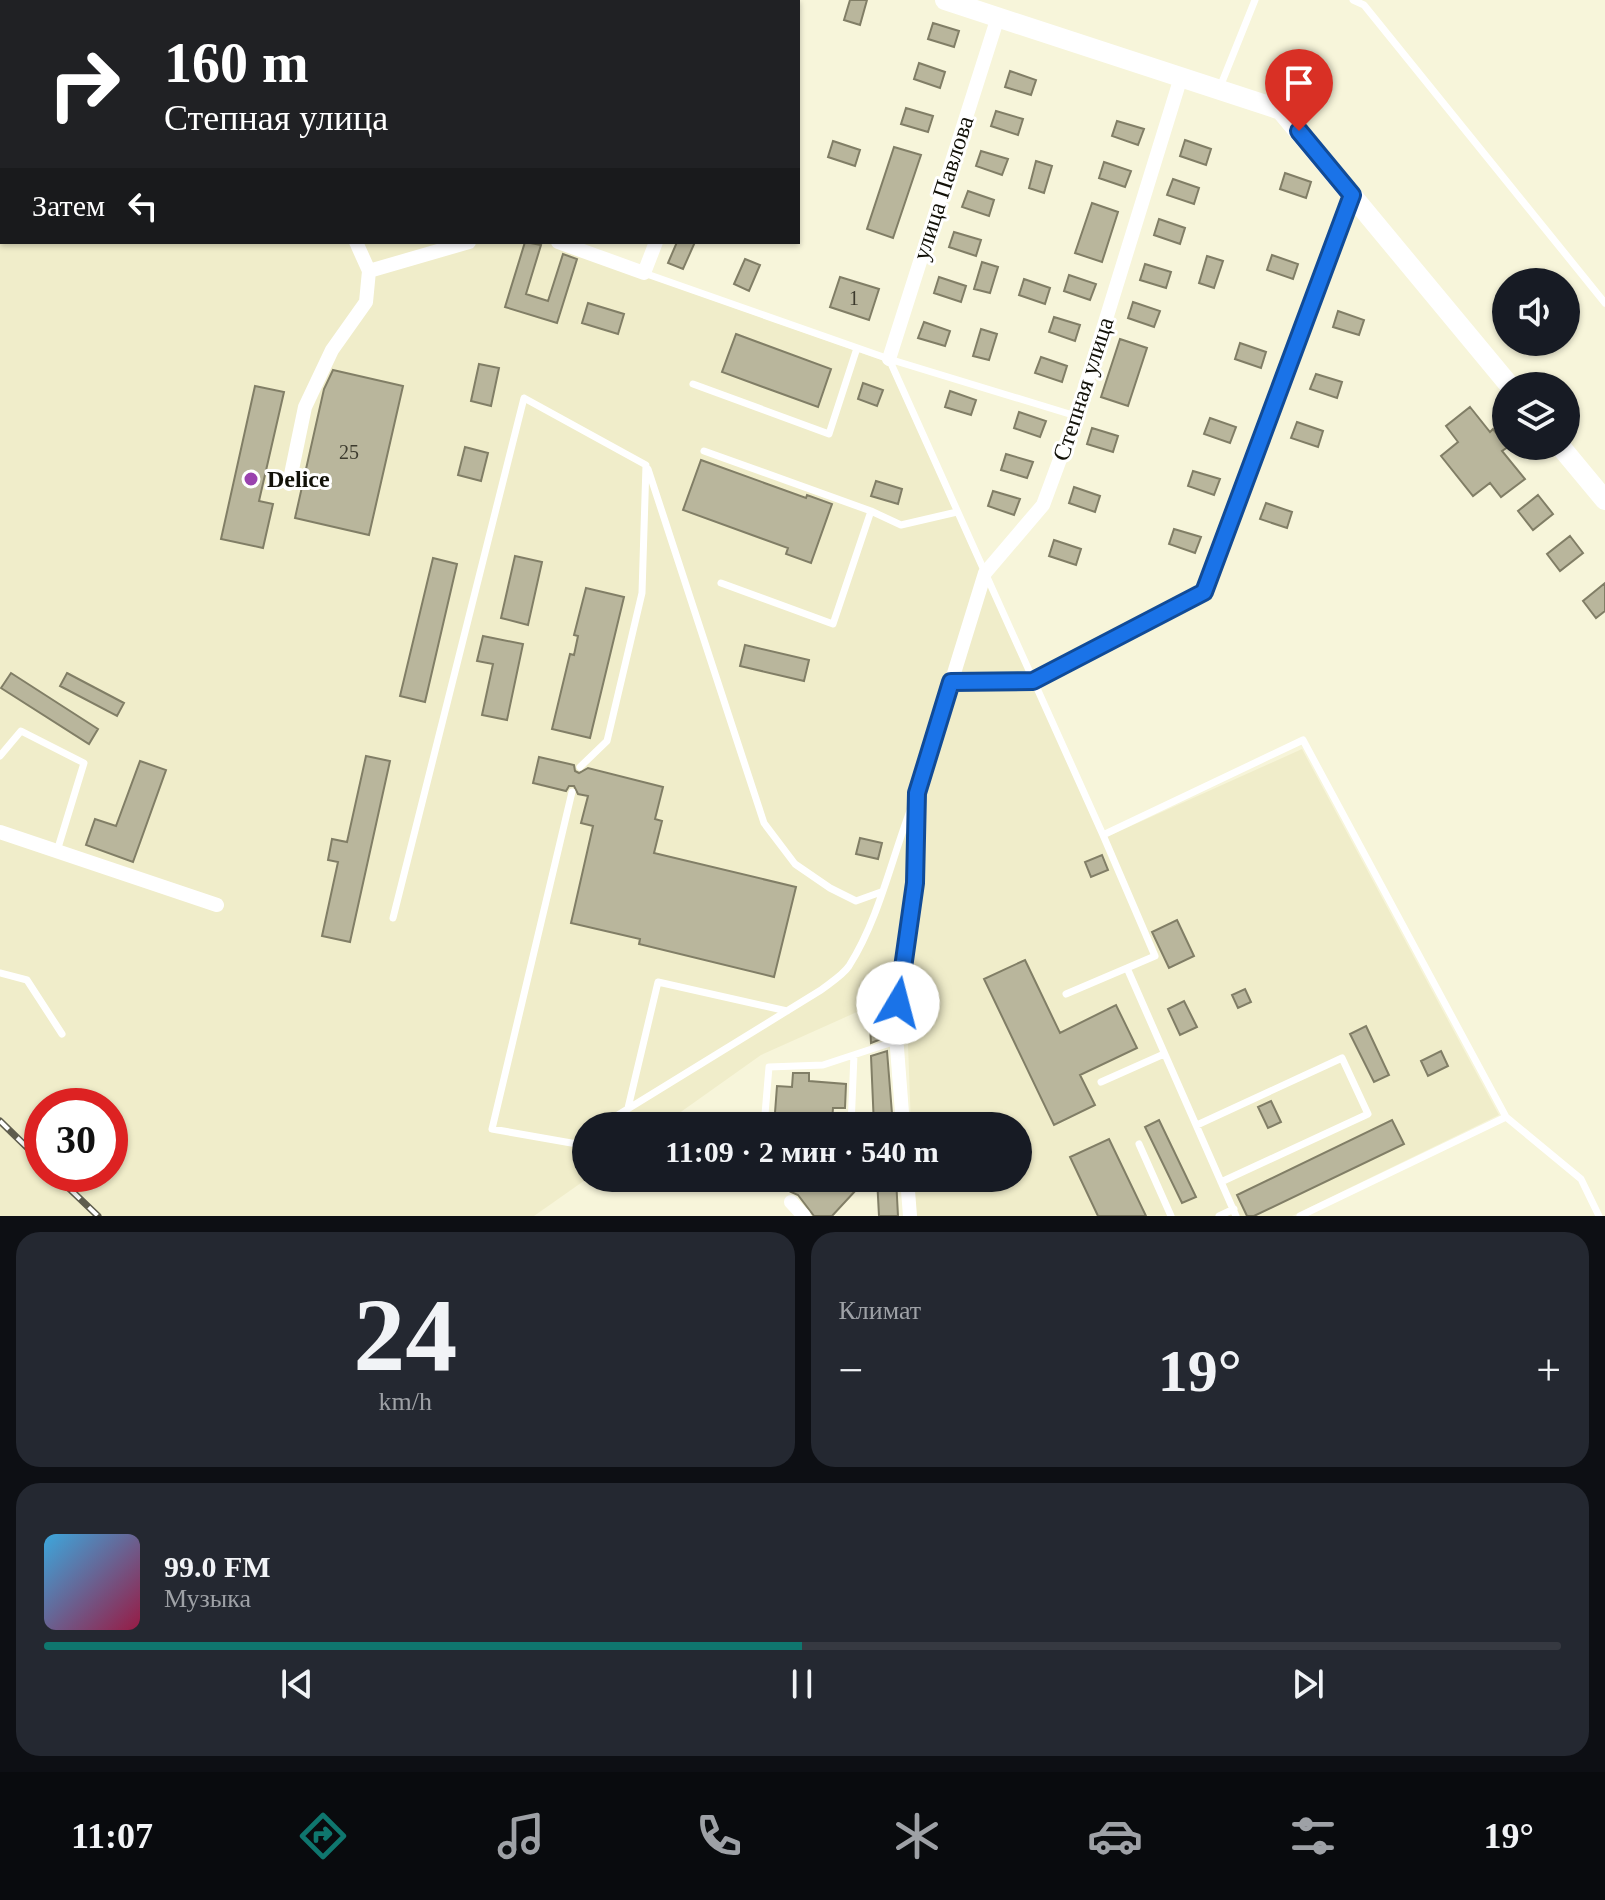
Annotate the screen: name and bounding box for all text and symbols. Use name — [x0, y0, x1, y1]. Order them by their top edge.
icon: right — [32, 32, 136, 136]
text: 160 m — [164, 32, 309, 94]
pin — [1265, 49, 1333, 131]
icon: arrive — [1277, 61, 1321, 105]
text: Степная улица — [164, 98, 388, 138]
street label: улица Павлова — [907, 112, 979, 263]
icon: left — [121, 184, 165, 228]
text: Затем — [32, 189, 105, 222]
map controls — [1492, 268, 1580, 460]
button: sound — [1492, 268, 1580, 356]
house number: 1 — [849, 287, 859, 309]
street label: Степная улица — [1048, 314, 1119, 464]
button: layers — [1492, 372, 1580, 460]
house number: 25 — [339, 441, 359, 463]
place label: Delice — [267, 466, 330, 492]
marker: Delice — [242, 470, 260, 488]
position arrow — [856, 961, 940, 1045]
speed limit sign: 30 — [24, 1088, 128, 1192]
text: 11:09 · 2 мин · 540 m — [665, 1135, 939, 1168]
text: 24 — [353, 1277, 457, 1392]
text: Климат — [839, 1296, 921, 1325]
text: 19° — [1158, 1338, 1242, 1404]
text: − — [839, 1346, 863, 1395]
text: + — [1536, 1346, 1561, 1395]
text: km/h — [379, 1387, 432, 1416]
text: 99.0 FM — [164, 1550, 271, 1583]
text: Музыка — [164, 1584, 251, 1613]
icon: previous — [275, 1662, 319, 1706]
icon: pause — [780, 1662, 824, 1706]
icon: next — [1286, 1662, 1330, 1706]
icon: directions — [295, 1808, 351, 1864]
icon: music — [493, 1808, 549, 1864]
icon: phone — [691, 1808, 747, 1864]
icon: climate — [889, 1808, 945, 1864]
icon: car — [1087, 1808, 1143, 1864]
icon: filters — [1285, 1808, 1341, 1864]
text: 11:07 — [71, 1816, 153, 1856]
text: 19° — [1483, 1816, 1534, 1856]

